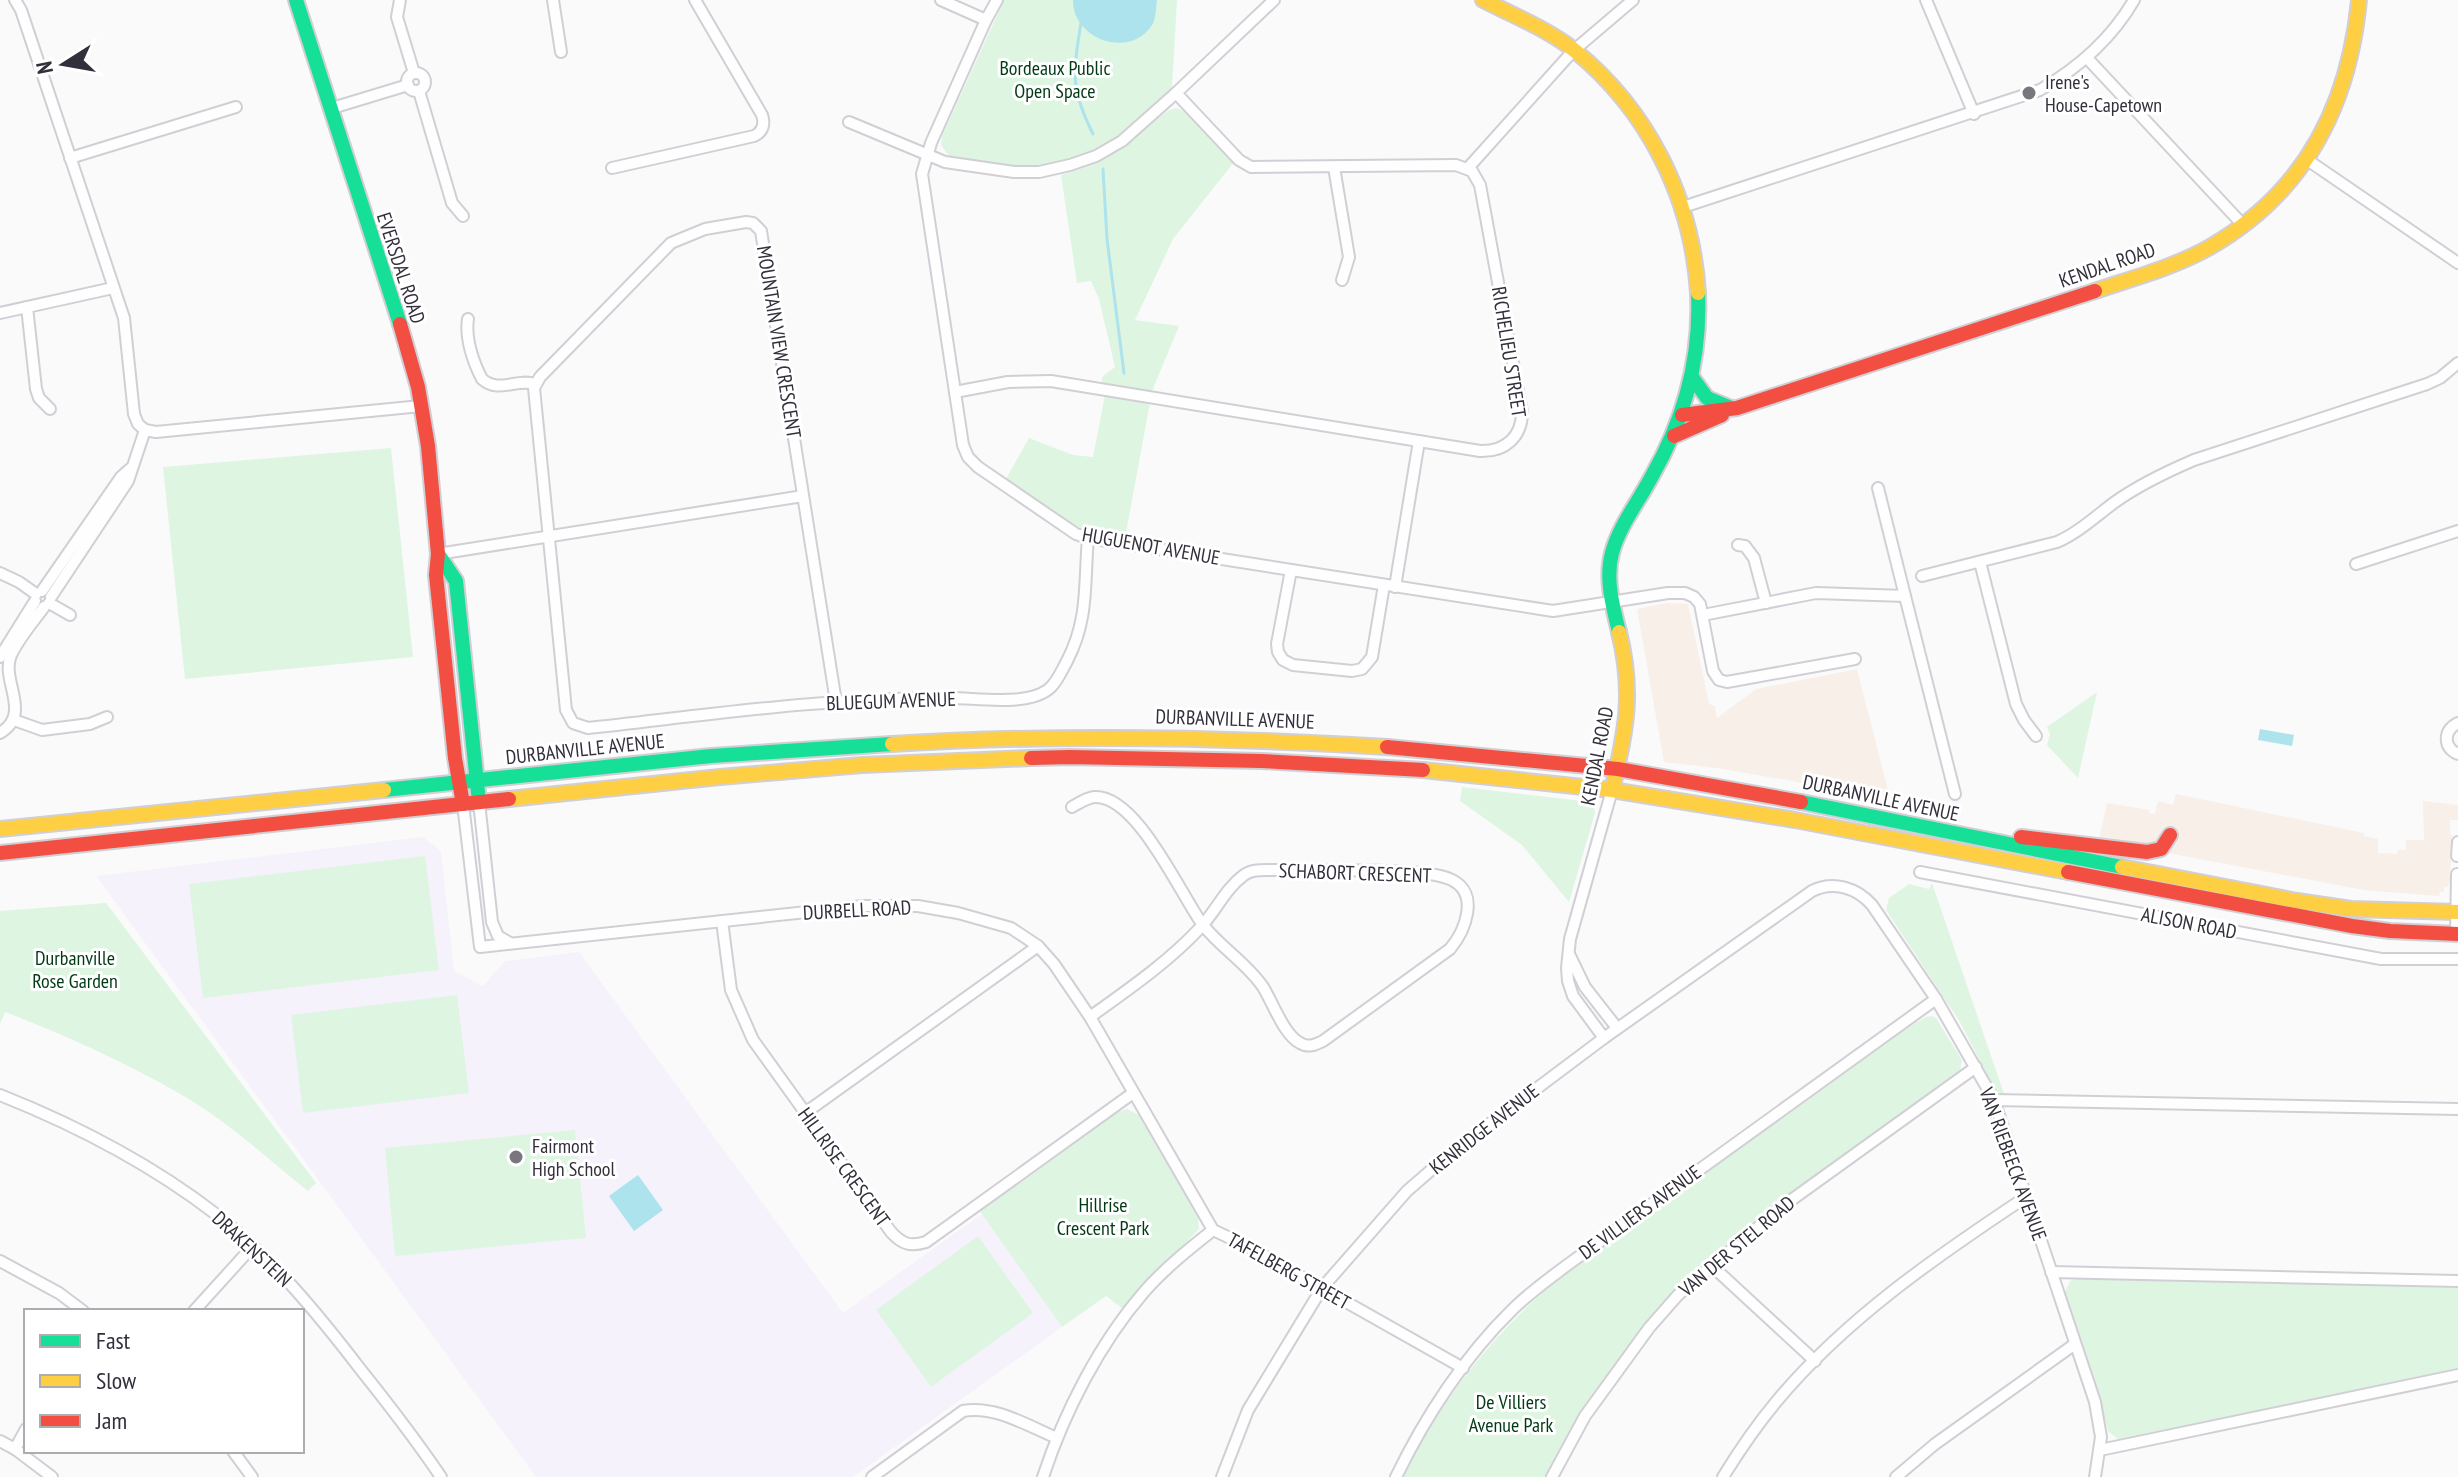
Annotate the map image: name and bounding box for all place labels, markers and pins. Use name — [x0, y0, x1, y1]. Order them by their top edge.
place label: Irene's House-Capetown — [2045, 69, 2162, 118]
marker: Irene's House-Capetown — [2020, 84, 2038, 102]
place label: Fairmont High School — [532, 1133, 615, 1182]
marker: Fairmont High School — [507, 1148, 525, 1166]

